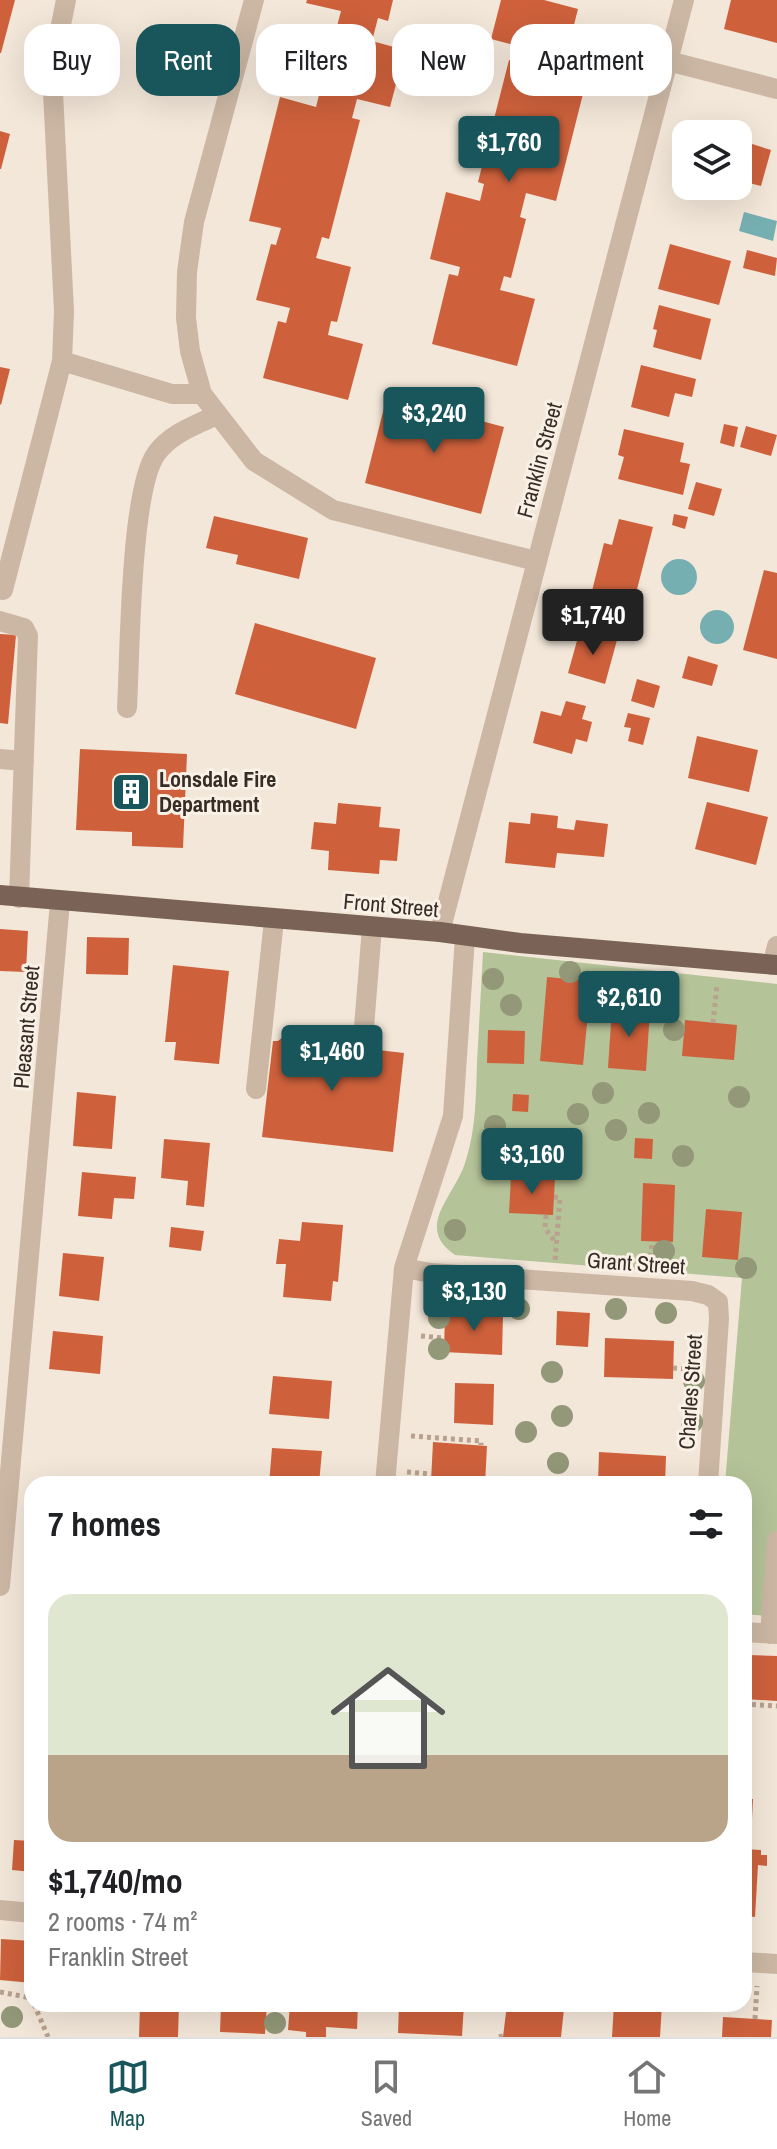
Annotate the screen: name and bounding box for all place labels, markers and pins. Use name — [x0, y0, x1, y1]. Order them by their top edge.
pin: $1,760 — [444, 116, 574, 184]
pin: $3,240 — [369, 387, 499, 455]
pin: $1,740 — [528, 589, 658, 657]
place label: Lonsdale Fire Department — [159, 764, 276, 819]
building icon: Lonsdale Fire Department — [110, 771, 152, 813]
pin: $2,610 — [564, 971, 694, 1039]
pin: $1,460 — [267, 1025, 397, 1093]
pin: $3,160 — [467, 1128, 597, 1196]
pin: $3,130 — [409, 1265, 539, 1333]

